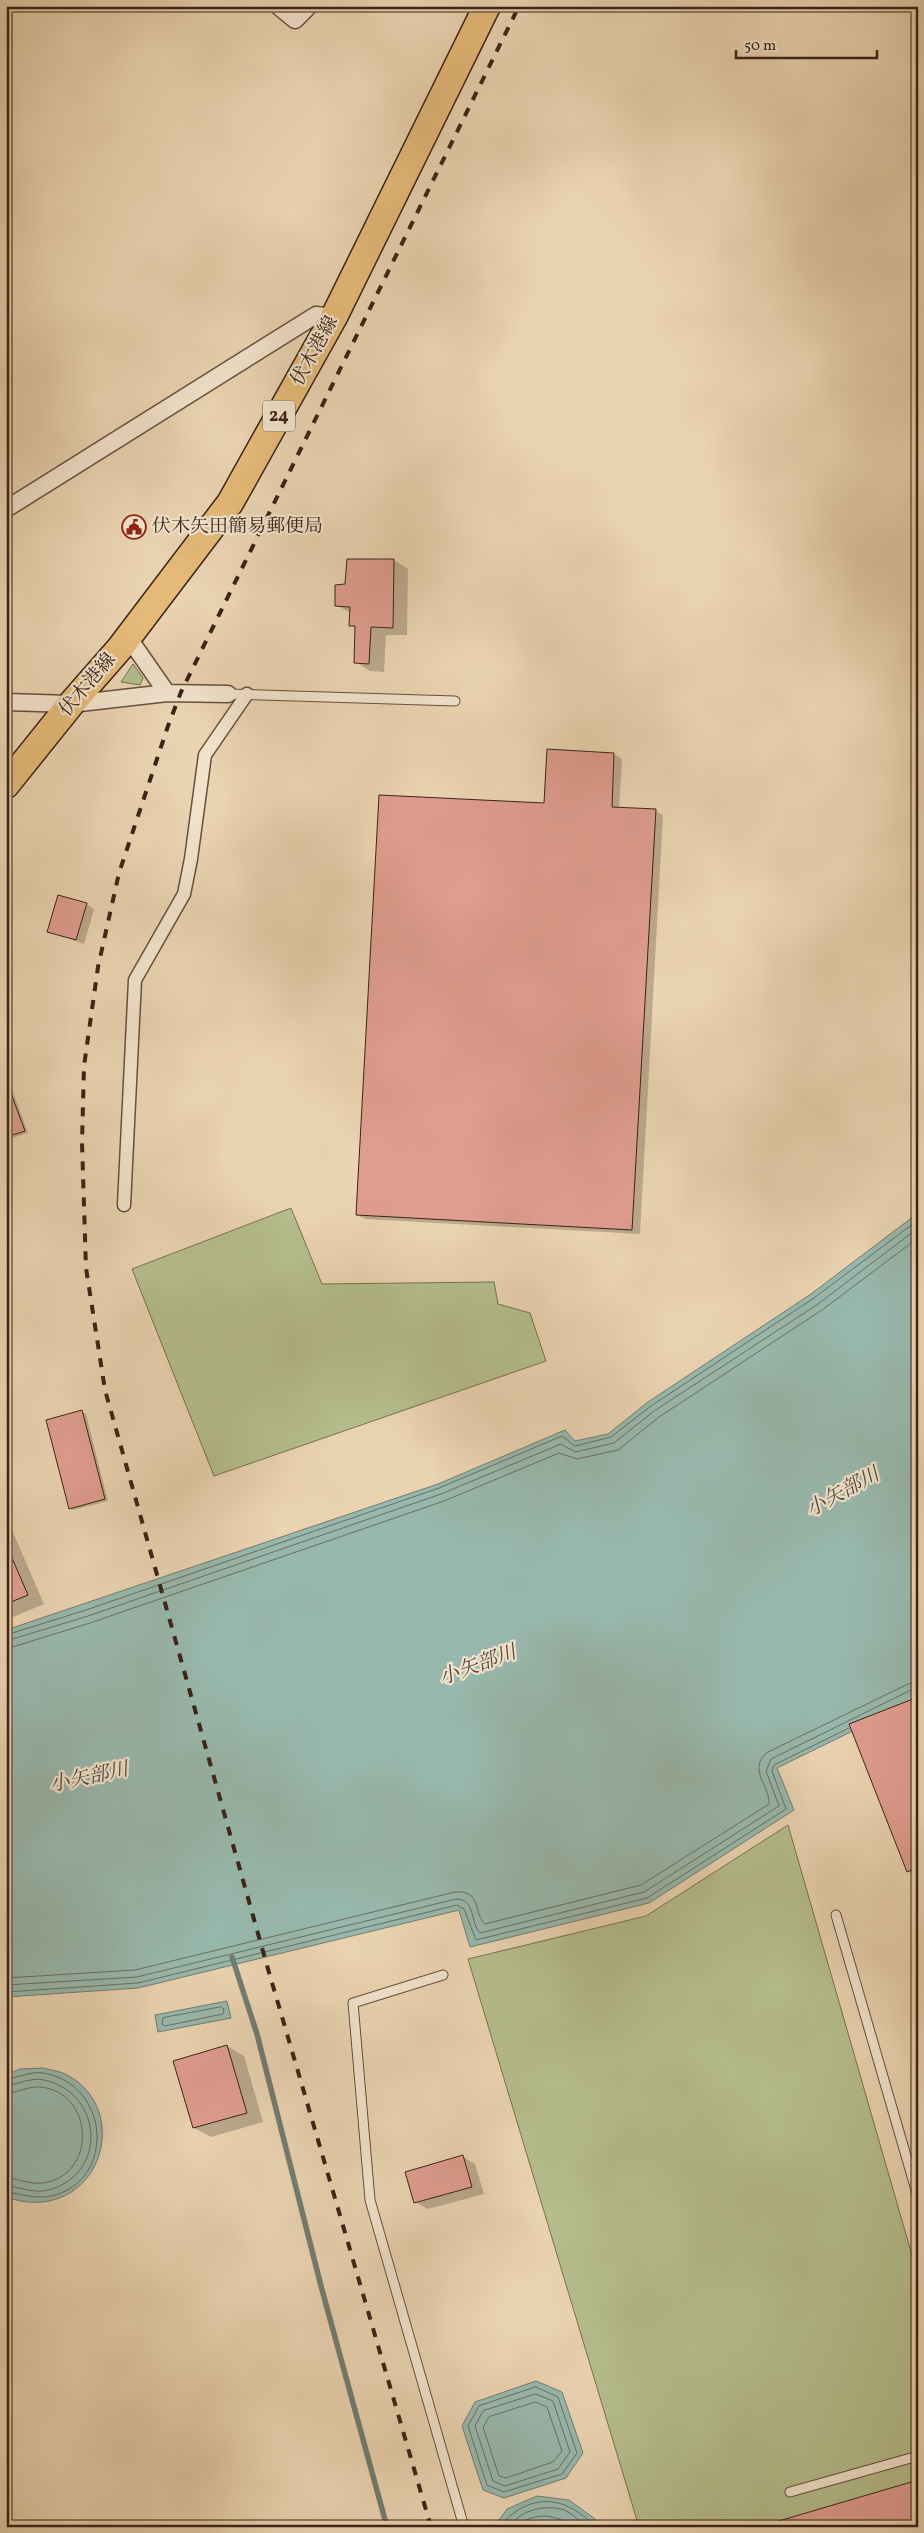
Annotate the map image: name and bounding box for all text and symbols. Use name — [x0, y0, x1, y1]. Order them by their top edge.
scale bar — [736, 28, 878, 60]
text: 50 m — [744, 36, 776, 57]
street label: 伏木港線 — [285, 311, 345, 391]
road number: 24 — [263, 401, 295, 432]
public building icon: 伏木矢田簡易郵便局 — [121, 514, 147, 540]
place label: 伏木矢田簡易郵便局 — [152, 514, 323, 540]
street label: 伏木港線 — [54, 648, 122, 722]
water label: 小矢部川 — [801, 1460, 887, 1525]
water label: 小矢部川 — [436, 1638, 522, 1693]
water label: 小矢部川 — [47, 1756, 133, 1800]

